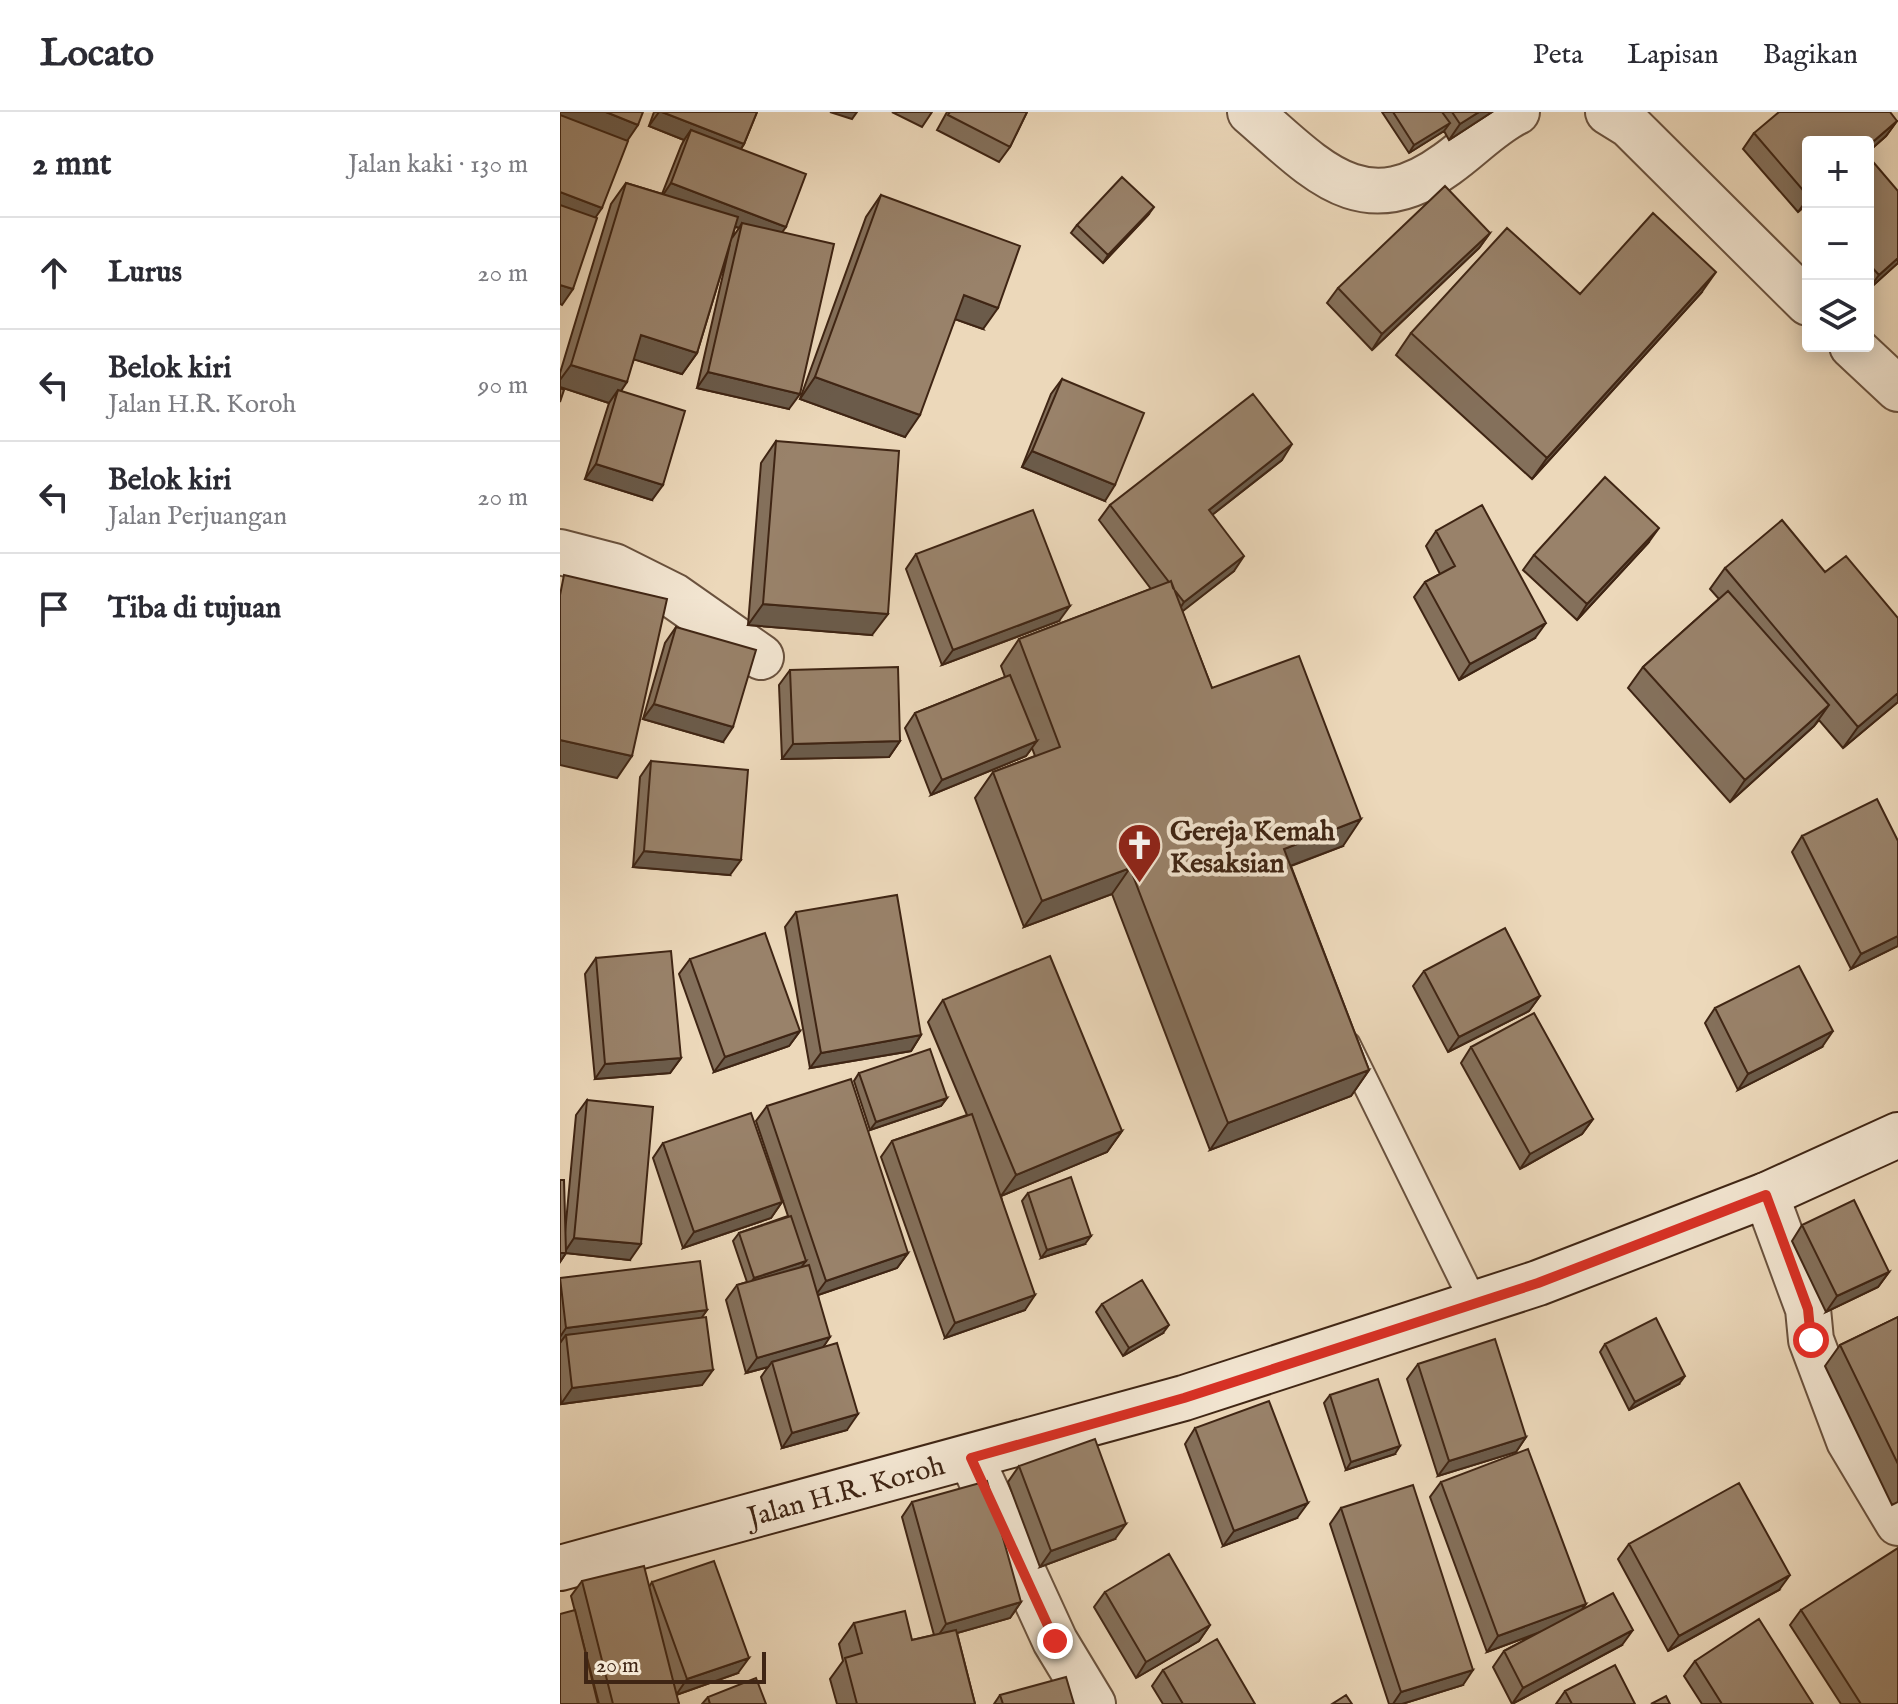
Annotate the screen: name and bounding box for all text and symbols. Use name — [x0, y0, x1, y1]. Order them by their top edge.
text: Locato — [40, 31, 154, 79]
text: Peta — [1533, 38, 1583, 73]
text: Lapisan — [1627, 38, 1719, 73]
text: Bagikan — [1763, 38, 1858, 73]
map controls — [1802, 136, 1874, 352]
button: + — [1802, 136, 1874, 208]
text: 2 mnt — [32, 143, 111, 186]
text: Jalan kaki · 130 m — [348, 148, 528, 181]
button: − — [1802, 208, 1874, 280]
icon: ahead — [32, 251, 76, 295]
text: Lurus — [108, 254, 182, 292]
text: 20 m — [477, 257, 528, 290]
button: layers — [1802, 280, 1874, 352]
text: Belok kiri — [108, 350, 231, 388]
icon: left — [32, 363, 76, 407]
text: 90 m — [478, 369, 528, 402]
text: Jalan H.R. Koroh — [108, 388, 296, 421]
text: Belok kiri — [108, 462, 231, 500]
icon: left — [32, 475, 76, 519]
text: 20 m — [477, 481, 528, 514]
text: Jalan Perjuangan — [108, 500, 287, 533]
icon: arrive — [32, 587, 76, 631]
text: Tiba di tujuan — [108, 590, 281, 628]
place label: Gereja Kemah Kesaksian — [1170, 815, 1336, 882]
church icon: Gereja Kemah Kesaksian — [1115, 822, 1163, 885]
route start — [1793, 1322, 1829, 1358]
street label: Jalan H.R. Koroh — [741, 1449, 949, 1537]
route end — [1037, 1623, 1073, 1659]
scale bar — [584, 1648, 766, 1684]
text: 20 m — [596, 1652, 639, 1680]

